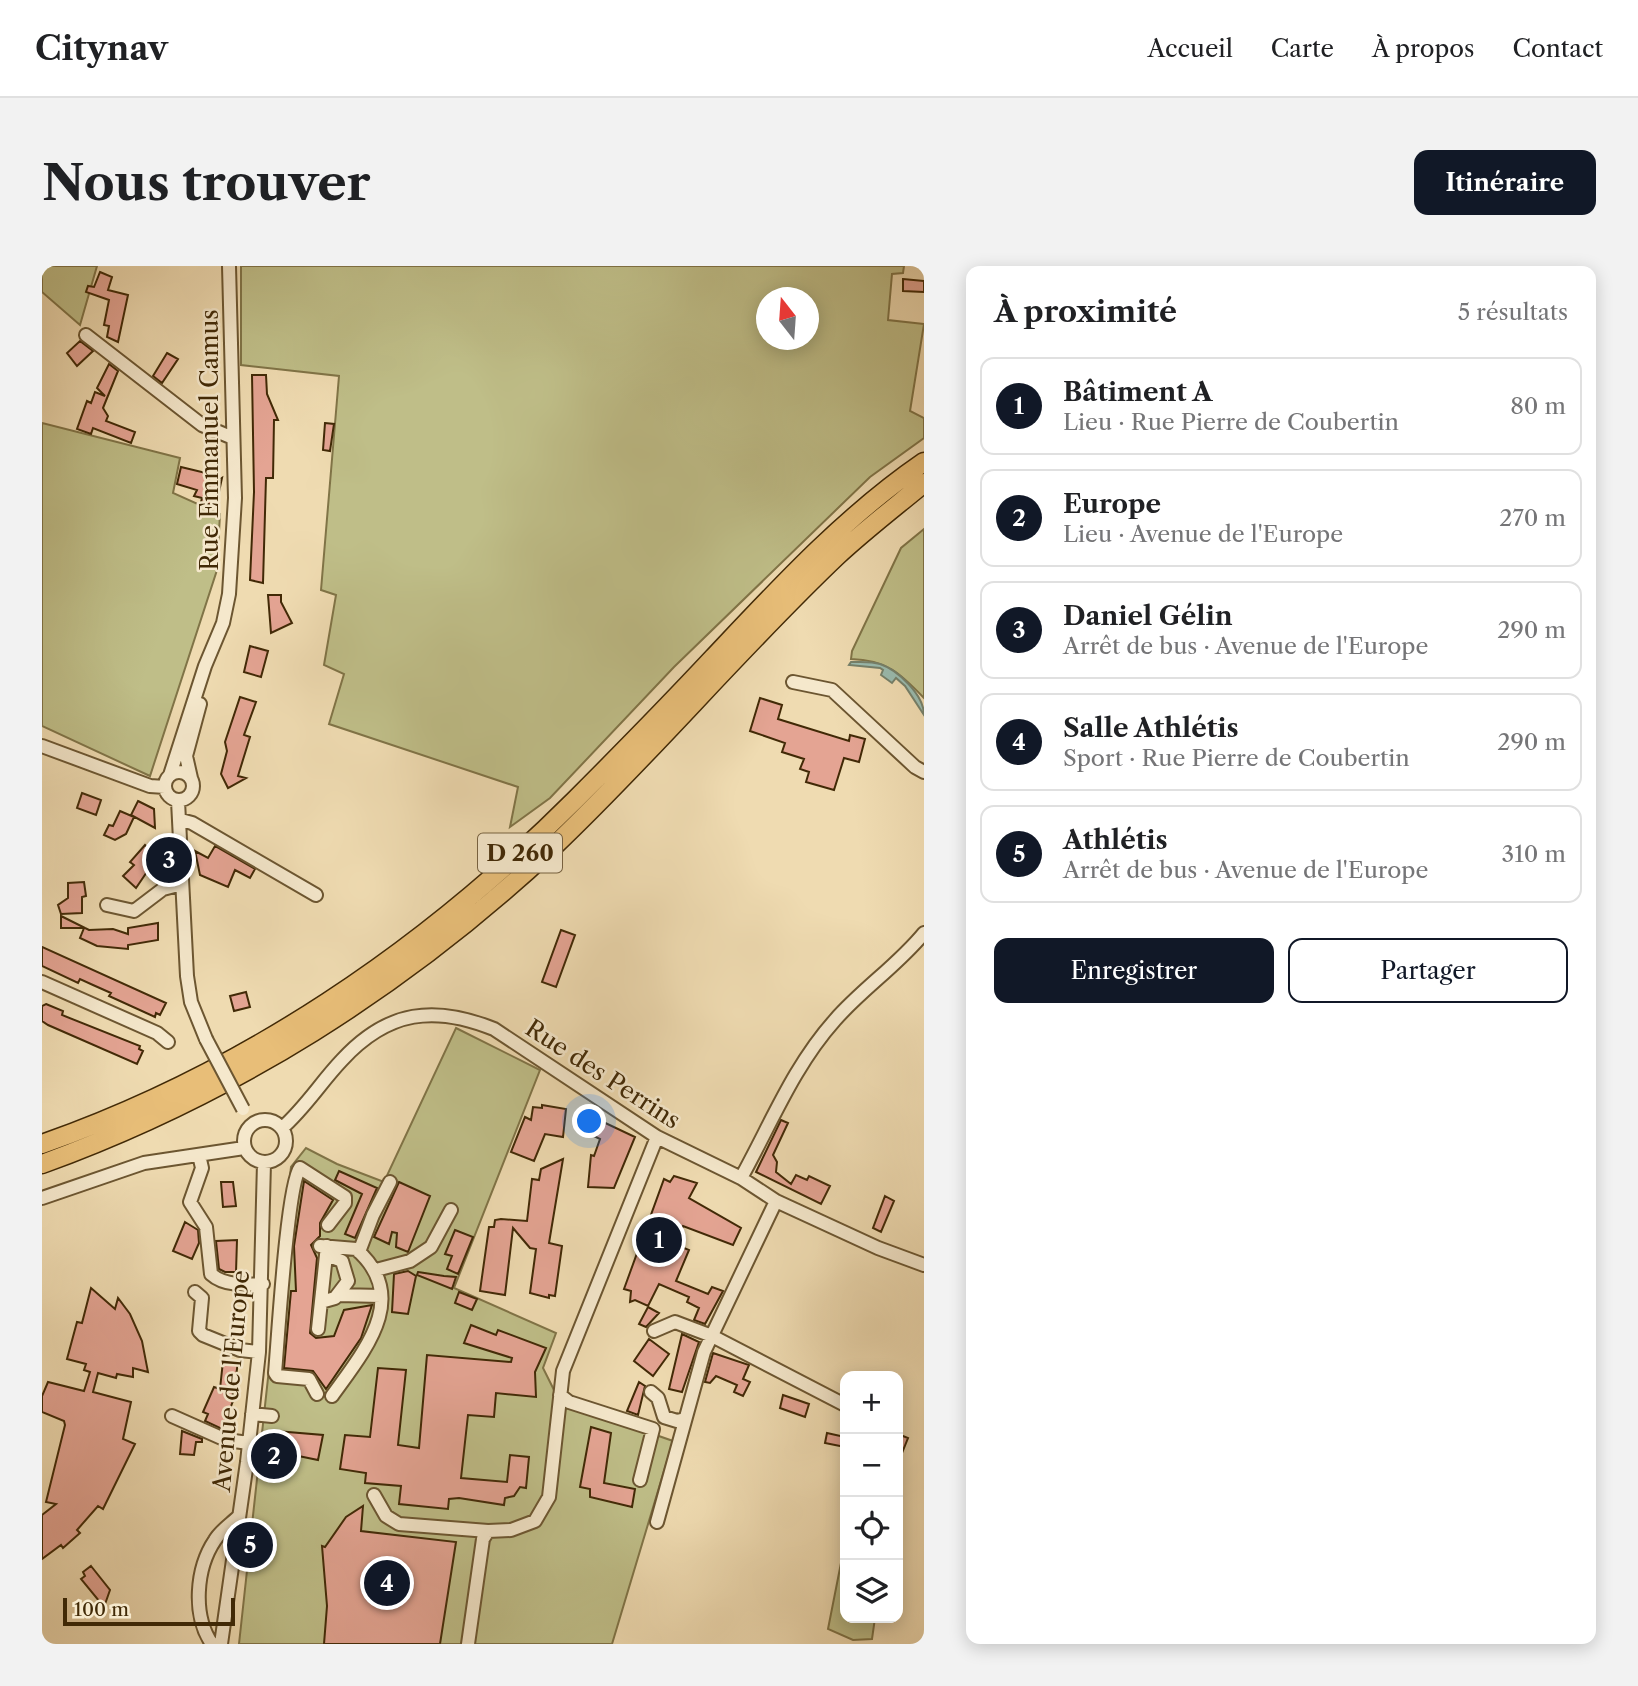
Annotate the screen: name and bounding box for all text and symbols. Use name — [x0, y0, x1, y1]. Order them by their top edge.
text: Citynav — [35, 28, 168, 69]
text: Accueil — [1148, 34, 1233, 63]
text: Carte — [1271, 34, 1334, 63]
text: À propos — [1372, 34, 1475, 63]
text: Contact — [1513, 34, 1603, 63]
button: Itinéraire — [1414, 150, 1596, 215]
text: Nous trouver — [42, 152, 370, 213]
north arrow — [756, 287, 819, 350]
text: À proximité — [994, 293, 1177, 330]
text: 5 résultats — [1458, 298, 1568, 326]
street label: Rue Emmanuel Camus — [195, 309, 224, 571]
text: Bâtiment A — [1063, 376, 1212, 408]
text: 1 — [1014, 392, 1024, 420]
text: 80 m — [1510, 392, 1566, 420]
text: Lieu · Rue Pierre de Coubertin — [1063, 408, 1399, 436]
text: Europe — [1063, 488, 1161, 520]
text: 2 — [1012, 504, 1026, 532]
text: 270 m — [1499, 504, 1566, 532]
text: Lieu · Avenue de l'Europe — [1063, 520, 1343, 548]
text: Daniel Gélin — [1063, 600, 1233, 632]
text: 3 — [1013, 616, 1026, 644]
text: 290 m — [1497, 616, 1566, 644]
text: Arrêt de bus · Avenue de l'Europe — [1063, 632, 1428, 660]
text: Salle Athlétis — [1063, 712, 1239, 744]
text: 4 — [1012, 728, 1026, 756]
text: 290 m — [1497, 728, 1566, 756]
text: Sport · Rue Pierre de Coubertin — [1063, 744, 1410, 772]
text: Athlétis — [1063, 824, 1168, 856]
pin: 3 — [146, 834, 192, 886]
road number: D 260 — [478, 834, 562, 873]
text: 5 — [1013, 840, 1025, 868]
text: 310 m — [1502, 840, 1566, 868]
text: Arrêt de bus · Avenue de l'Europe — [1063, 856, 1428, 884]
button: Enregistrer — [994, 938, 1274, 1003]
button: Partager — [1288, 938, 1568, 1003]
street label: Rue des Perrins — [520, 1013, 686, 1135]
your location — [572, 1104, 606, 1138]
pin: 1 — [636, 1214, 682, 1266]
street label: Avenue de l'Europe — [207, 1269, 255, 1494]
map controls — [840, 1371, 903, 1623]
button: + — [840, 1371, 903, 1434]
pin: 2 — [251, 1430, 297, 1482]
button: − — [840, 1434, 903, 1497]
button: locate — [840, 1497, 903, 1560]
pin: 5 — [227, 1519, 273, 1571]
pin: 4 — [364, 1557, 410, 1609]
button: layers — [840, 1560, 903, 1623]
scale bar — [63, 1595, 234, 1627]
text: 100 m — [74, 1598, 129, 1621]

